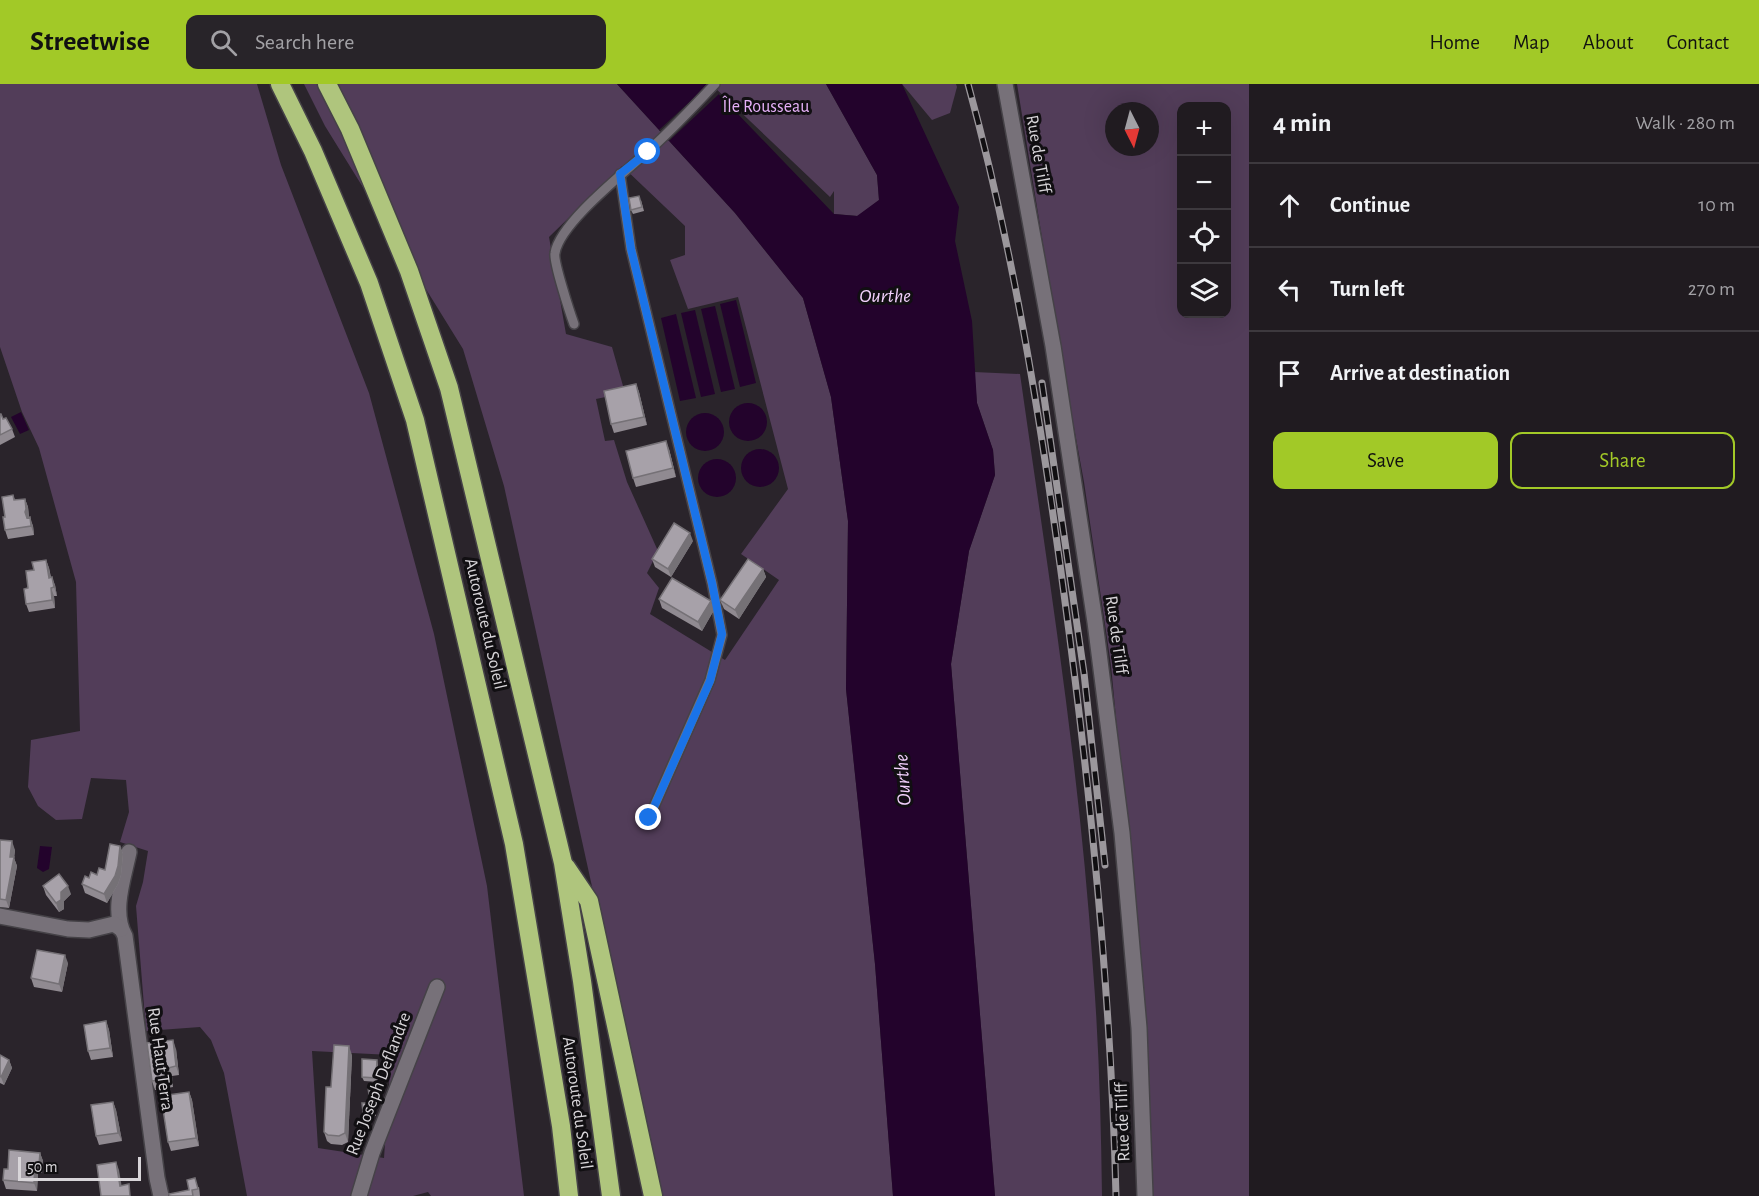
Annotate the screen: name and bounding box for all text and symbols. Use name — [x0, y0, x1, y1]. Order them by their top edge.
search box — [186, 15, 606, 69]
icon: search — [207, 26, 240, 59]
text: Streetwise — [30, 28, 150, 56]
text: Search here — [255, 31, 354, 53]
text: Home — [1429, 32, 1480, 53]
text: Map — [1513, 32, 1550, 53]
text: About — [1583, 32, 1633, 53]
text: Contact — [1666, 32, 1729, 53]
park label: Île Rousseau — [723, 95, 809, 116]
north arrow — [1105, 102, 1159, 156]
map controls — [1177, 102, 1231, 318]
button: + — [1177, 102, 1231, 156]
text: 4 min — [1273, 110, 1332, 136]
street label: Rue de Tilff — [1022, 113, 1054, 196]
text: Walk · 280 m — [1635, 113, 1735, 133]
route start — [634, 138, 660, 164]
button: − — [1177, 156, 1231, 210]
icon: ahead — [1273, 189, 1306, 222]
text: Continue — [1330, 194, 1410, 216]
text: 10 m — [1698, 195, 1735, 215]
button: locate — [1177, 210, 1231, 264]
button: layers — [1177, 264, 1231, 318]
icon: left — [1273, 273, 1306, 306]
text: Turn left — [1330, 278, 1404, 300]
text: 270 m — [1688, 279, 1735, 299]
water label: Ourthe — [859, 286, 911, 306]
icon: arrive — [1273, 357, 1306, 390]
text: Arrive at destination — [1330, 362, 1510, 384]
button: Save — [1273, 432, 1498, 489]
button: Share — [1510, 432, 1735, 489]
street label: Autoroute du Soleil — [461, 557, 509, 691]
street label: Rue de Tilff — [1102, 595, 1131, 677]
water label: Ourthe — [891, 753, 915, 806]
route end — [635, 804, 661, 830]
street label: Rue Haut Terra — [144, 1006, 176, 1112]
street label: Rue Joseph Deflandre — [343, 1010, 415, 1158]
street label: Autoroute du Soleil — [559, 1035, 595, 1171]
street label: Rue de Tilff — [1113, 1081, 1133, 1162]
scale bar — [18, 1154, 141, 1182]
text: 50 m — [27, 1159, 58, 1175]

